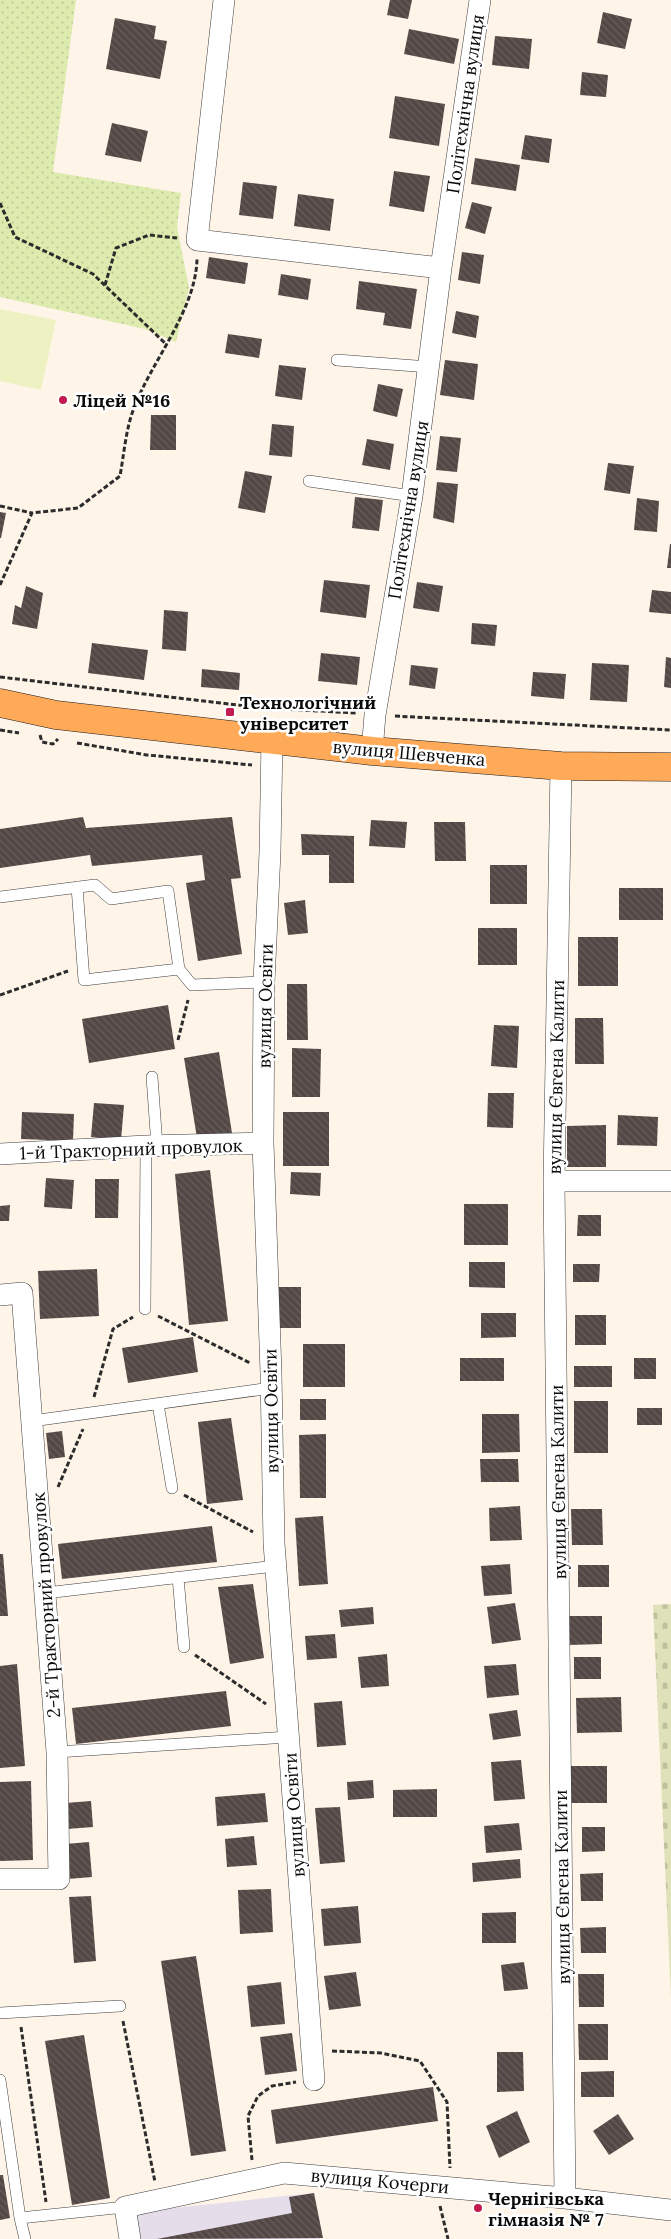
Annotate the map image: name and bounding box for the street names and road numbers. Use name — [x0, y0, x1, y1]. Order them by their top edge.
street label: Політехнічна вулиця — [441, 13, 489, 195]
street label: Політехнічна вулиця — [382, 419, 434, 601]
street label: вулиця Шевченка — [332, 735, 486, 771]
street label: вулиця Освіти — [252, 943, 278, 1069]
street label: вулиця Євгена Калити — [543, 979, 569, 1175]
street label: 1-й Тракторний провулок — [19, 1134, 243, 1164]
street label: вулиця Освіти — [258, 1348, 284, 1474]
street label: вулиця Євгена Калити — [545, 1384, 571, 1580]
street label: 2-й Тракторний провулок — [27, 1491, 65, 1719]
street label: вулиця Освіти — [278, 1752, 310, 1878]
street label: вулиця Євгена Калити — [549, 1789, 575, 1985]
street label: вулиця Кочерги — [310, 2164, 450, 2198]

